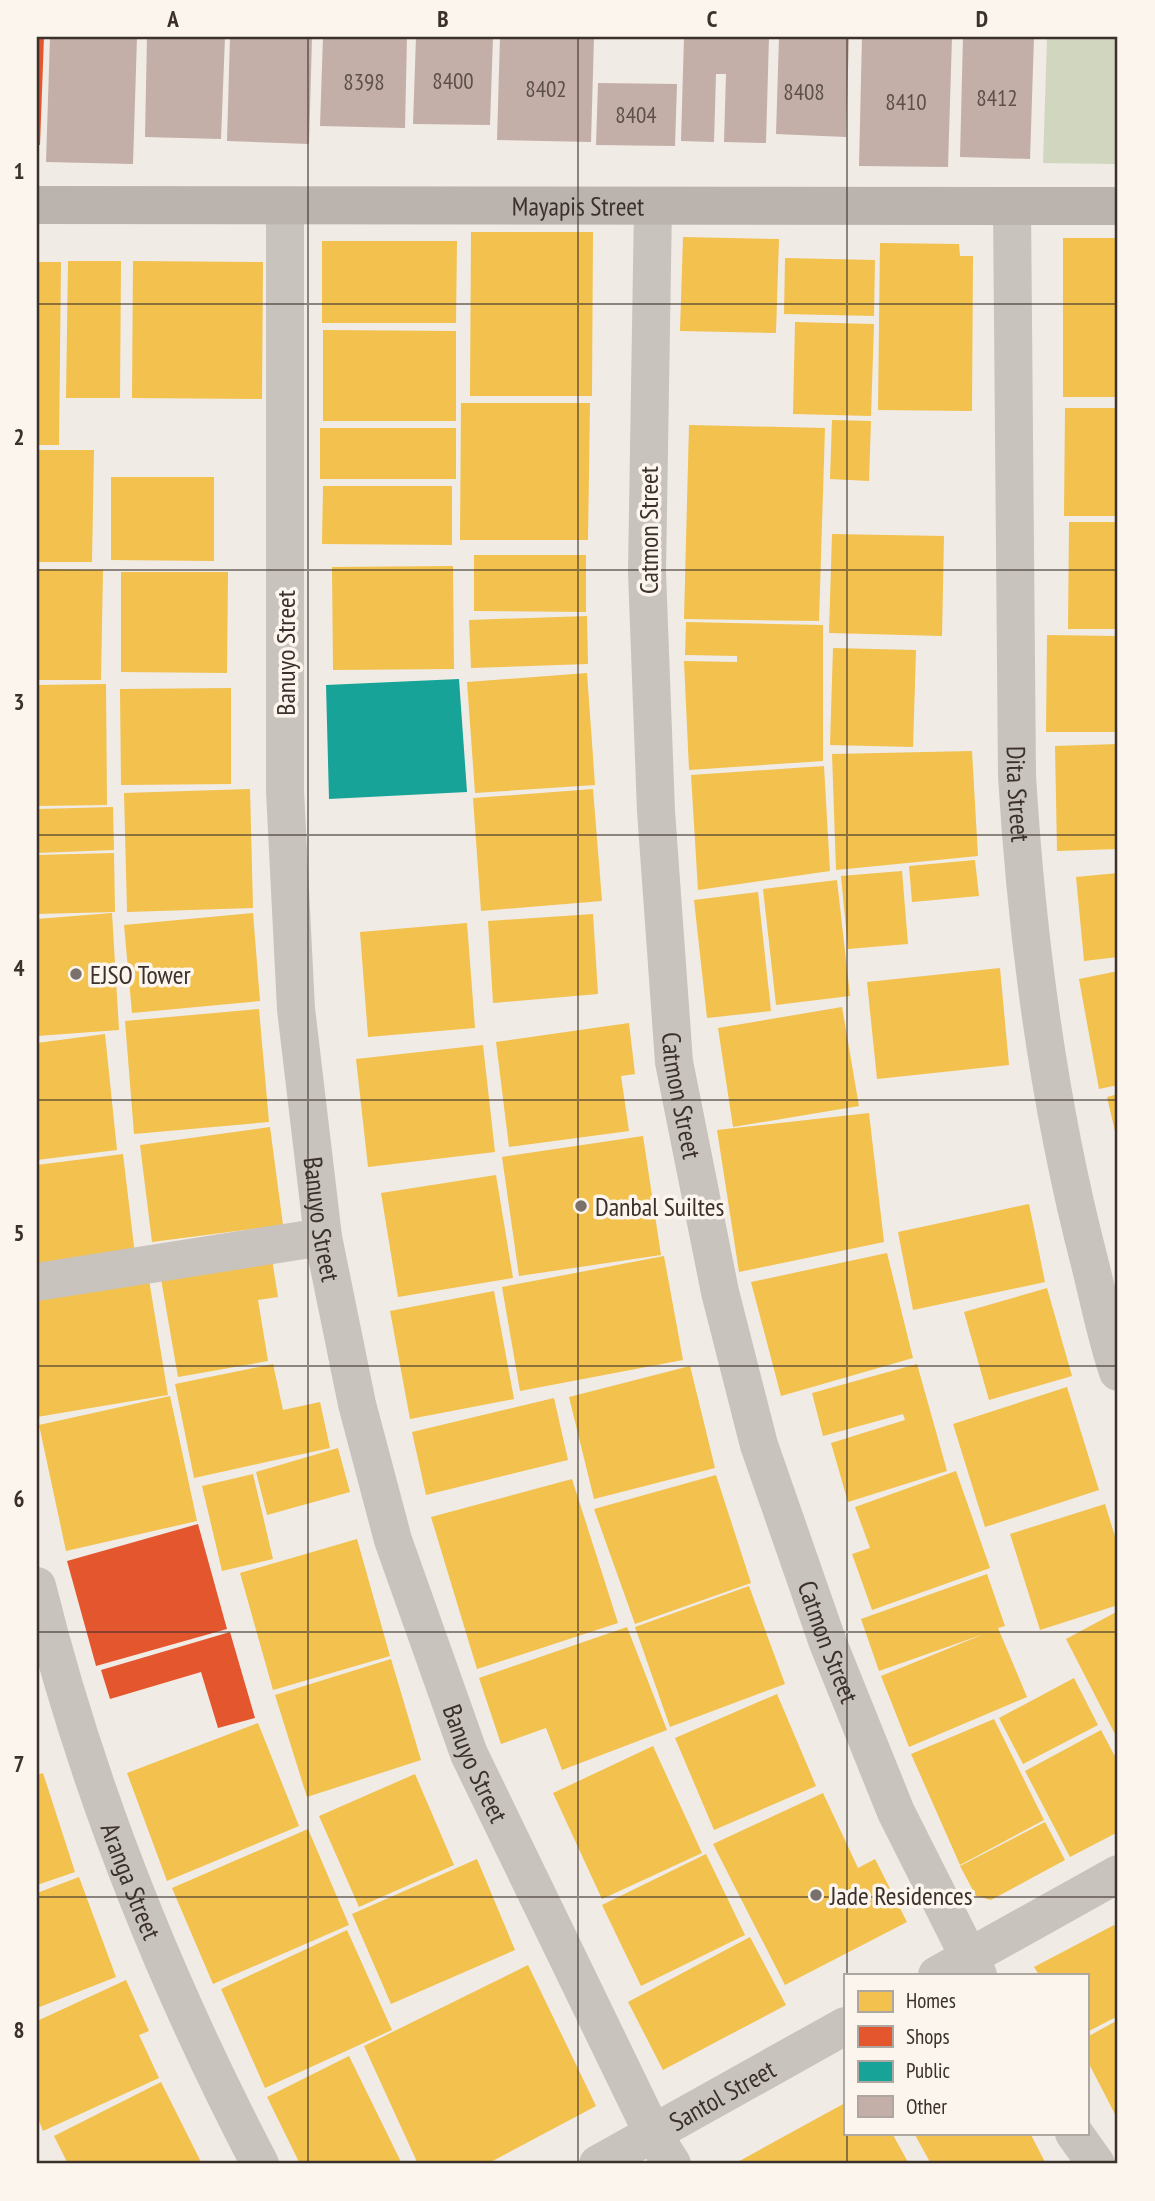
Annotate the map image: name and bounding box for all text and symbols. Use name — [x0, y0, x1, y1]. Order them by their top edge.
text: A — [166, 4, 179, 33]
text: B — [437, 4, 449, 33]
text: C — [707, 4, 718, 33]
text: D — [976, 4, 988, 33]
house number: 8400 — [432, 66, 474, 95]
house number: 8398 — [343, 67, 385, 96]
house number: 8402 — [525, 74, 567, 103]
house number: 8408 — [783, 77, 825, 106]
house number: 8412 — [976, 83, 1018, 112]
house number: 8410 — [885, 87, 927, 116]
house number: 8404 — [615, 100, 657, 129]
text: 1 — [14, 156, 25, 185]
street label: Mayapis Street — [512, 189, 644, 222]
text: 2 — [14, 422, 25, 451]
street label: Catmon Street — [632, 466, 665, 594]
street label: Banuyo Street — [269, 590, 302, 716]
text: 3 — [14, 687, 25, 716]
street label: Dita Street — [1000, 746, 1038, 843]
text: 4 — [14, 953, 25, 982]
place label: EJSO Tower — [90, 958, 191, 991]
marker: EJSO Tower — [68, 966, 84, 982]
street label: Catmon Street — [655, 1031, 709, 1162]
street label: Banuyo Street — [297, 1155, 348, 1284]
place label: Danbal Suiltes — [595, 1190, 724, 1223]
marker: Danbal Suiltes — [573, 1198, 589, 1214]
text: 5 — [14, 1218, 25, 1247]
text: 6 — [14, 1484, 25, 1513]
street label: Catmon Street — [791, 1576, 867, 1708]
street label: Banuyo Street — [436, 1700, 516, 1828]
text: 7 — [14, 1749, 25, 1778]
street label: Aranga Street — [94, 1818, 169, 1944]
place label: Jade Residences — [829, 1879, 973, 1912]
marker: Jade Residences — [808, 1887, 824, 1903]
legend — [844, 1974, 1088, 2134]
text: Homes — [906, 1987, 956, 2014]
text: 8 — [14, 2015, 25, 2044]
text: Shops — [906, 2023, 950, 2050]
street label: Santol Street — [663, 2052, 781, 2138]
text: Public — [906, 2057, 951, 2084]
text: Other — [906, 2093, 947, 2120]

